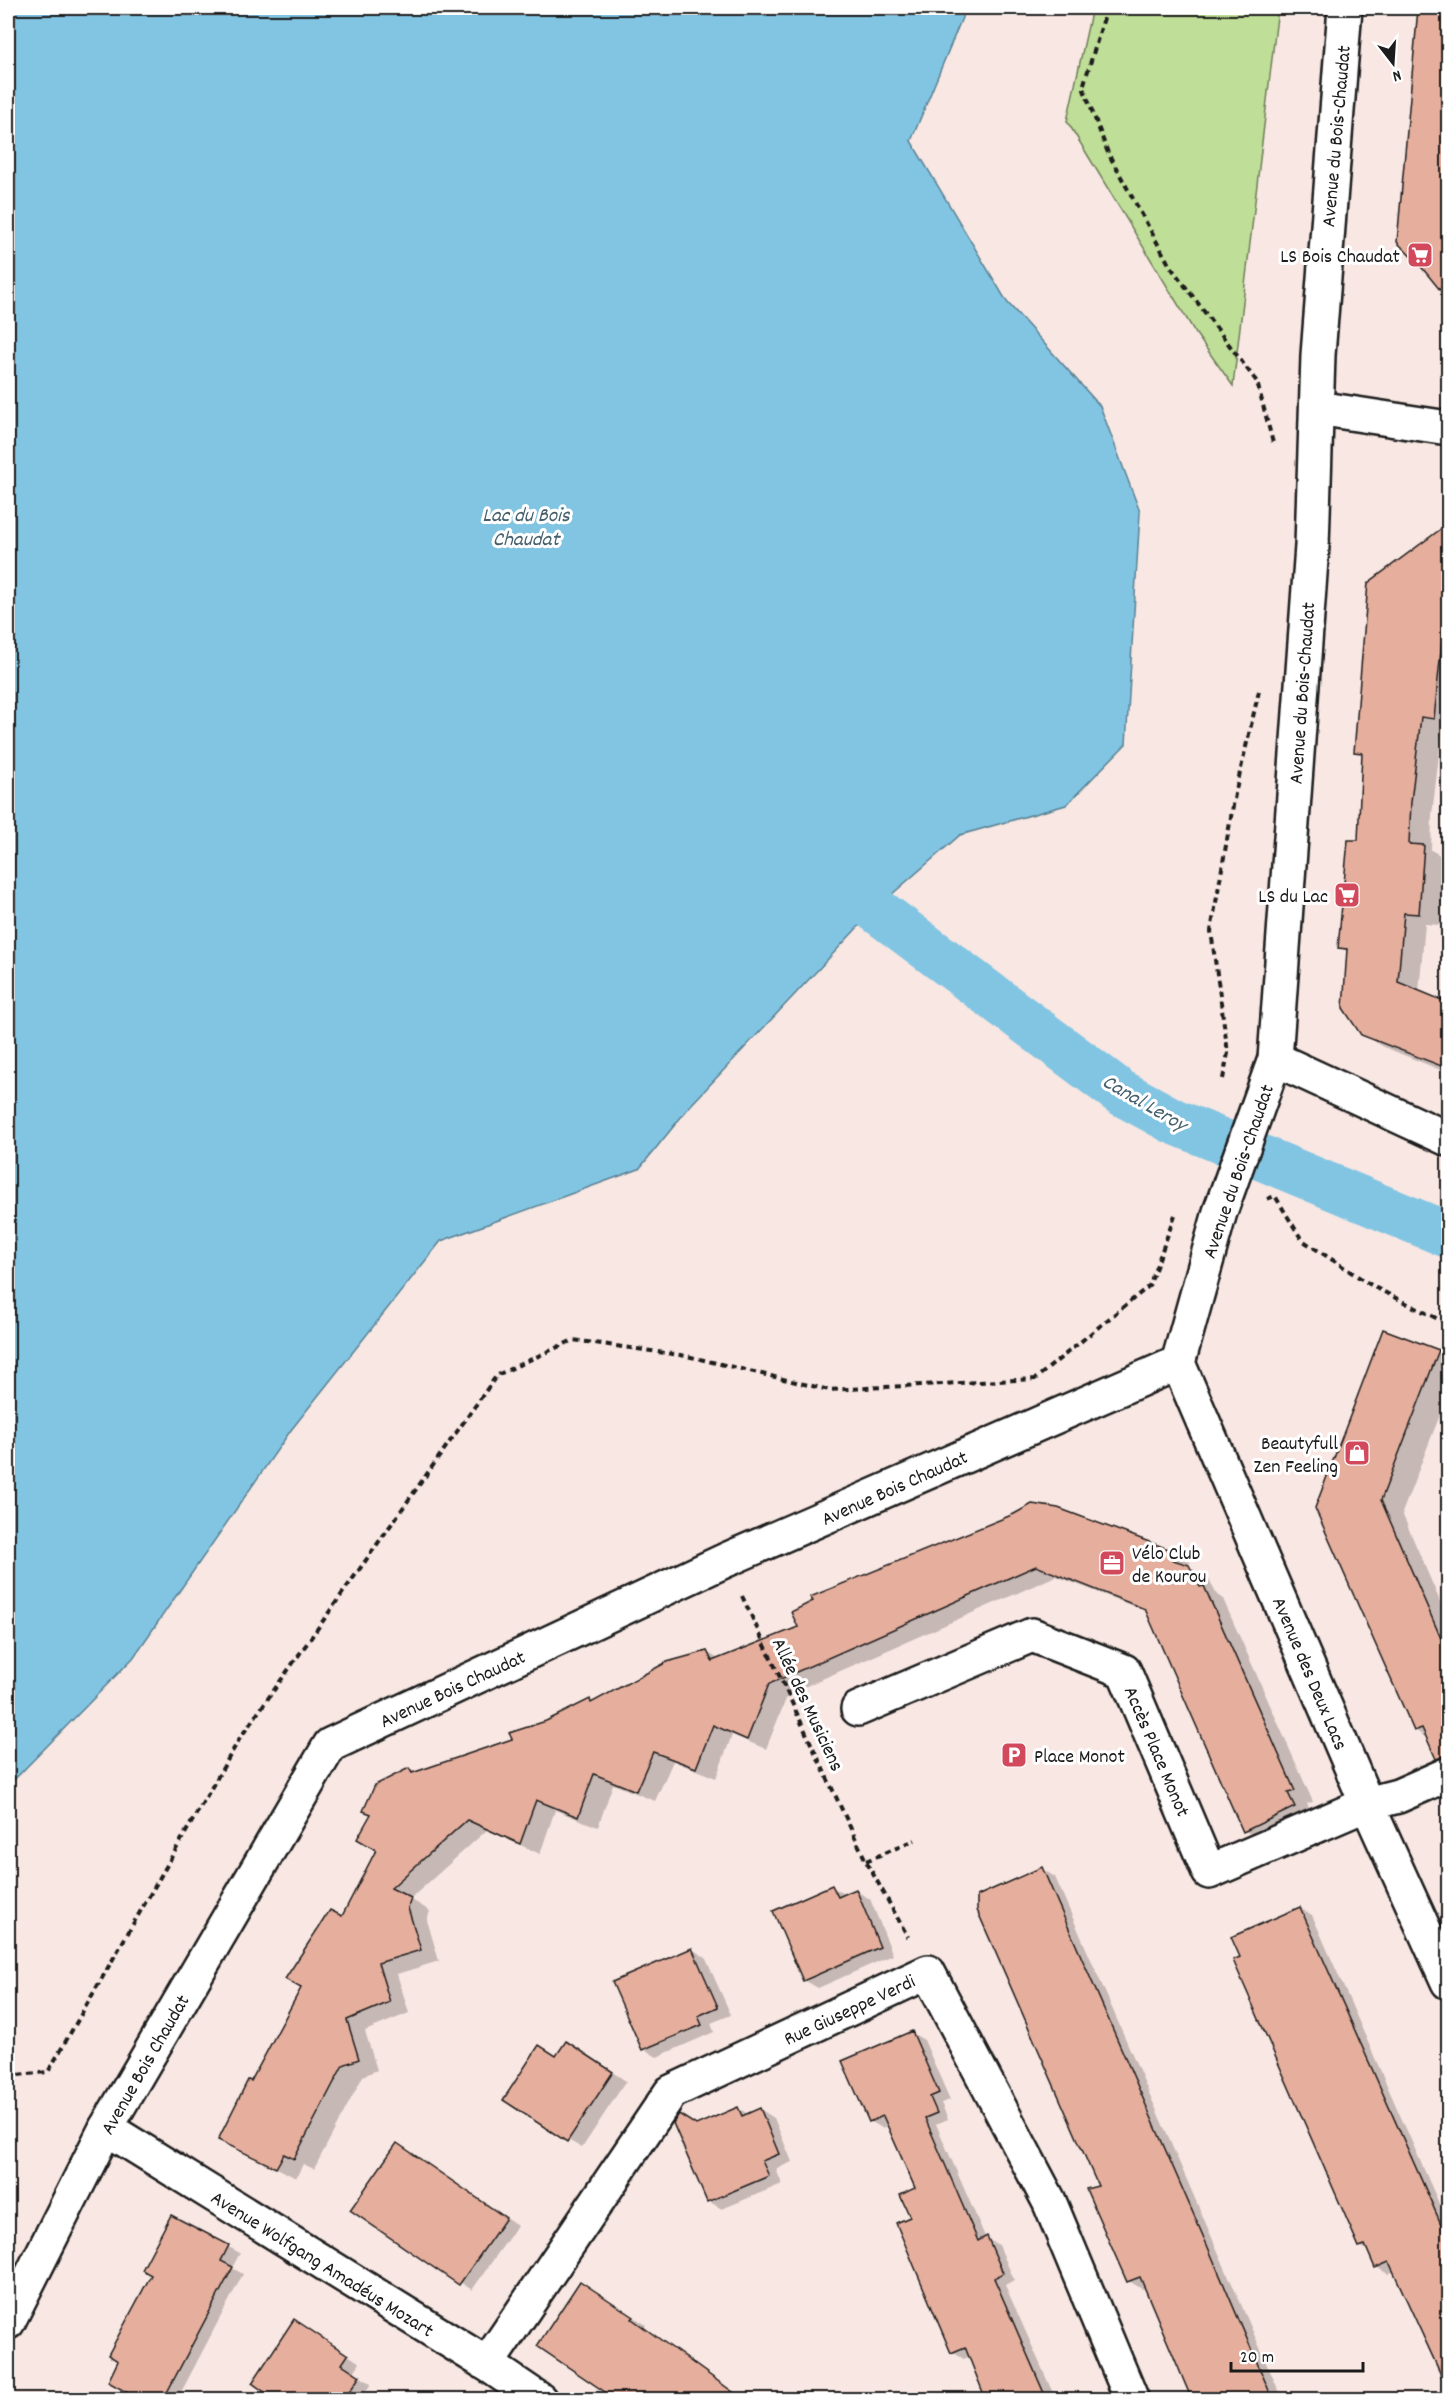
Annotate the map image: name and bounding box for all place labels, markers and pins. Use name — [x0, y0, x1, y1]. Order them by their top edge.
supermarket icon: LS Bois Chaudat — [1405, 240, 1435, 270]
place label: LS Bois Chaudat — [1280, 244, 1400, 272]
supermarket icon: LS du Lac — [1332, 880, 1362, 910]
place label: LS du Lac — [1258, 884, 1328, 912]
place label: Beautyfull Zen Feeling — [1254, 1431, 1338, 1482]
shop icon: Beautyfull Zen Feeling — [1342, 1438, 1372, 1468]
place label: Vélo Club de Kourou — [1132, 1541, 1206, 1592]
office icon: Vélo Club de Kourou — [1097, 1548, 1127, 1578]
parking icon: Place Monot — [999, 1740, 1029, 1770]
place label: Place Monot — [1034, 1744, 1125, 1772]

